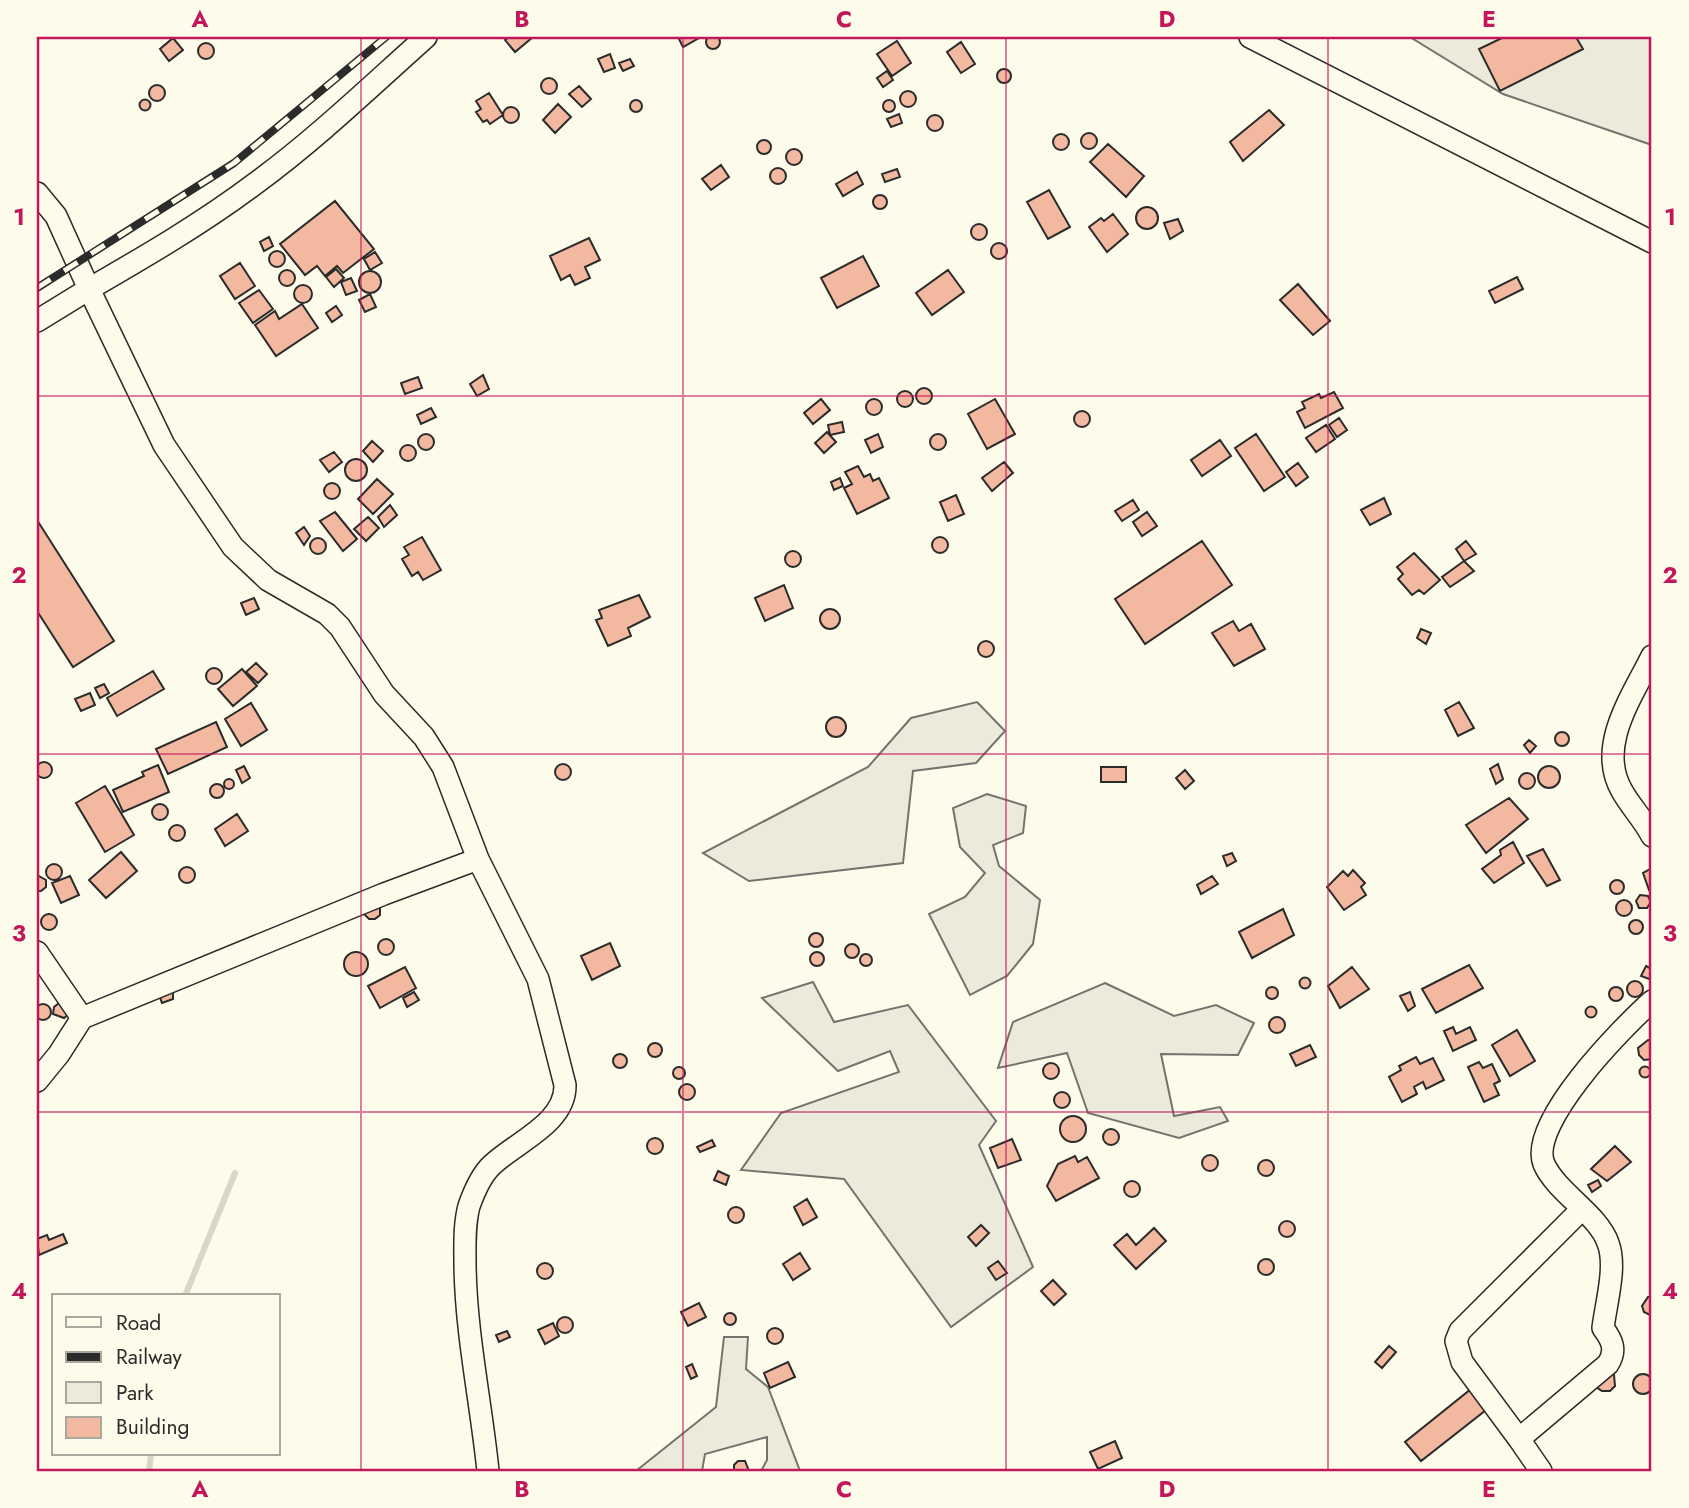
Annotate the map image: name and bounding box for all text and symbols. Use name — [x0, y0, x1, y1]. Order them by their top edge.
text: A — [191, 2, 209, 36]
text: B — [514, 2, 530, 36]
text: C — [836, 2, 852, 36]
text: D — [1159, 2, 1176, 36]
text: E — [1482, 2, 1496, 36]
text: 1 — [13, 200, 25, 234]
text: 1 — [1664, 200, 1676, 234]
text: 2 — [11, 558, 27, 592]
text: 2 — [1662, 558, 1678, 592]
text: 3 — [12, 916, 26, 950]
text: 3 — [1663, 916, 1677, 950]
text: 4 — [11, 1274, 27, 1308]
text: 4 — [1662, 1274, 1678, 1308]
legend — [52, 1294, 280, 1456]
text: Road — [116, 1308, 161, 1338]
text: Railway — [116, 1342, 182, 1372]
text: Park — [116, 1378, 154, 1408]
text: Building — [116, 1412, 189, 1442]
text: A — [191, 1472, 209, 1506]
text: B — [514, 1472, 530, 1506]
text: C — [836, 1472, 852, 1506]
text: D — [1159, 1472, 1176, 1506]
text: E — [1482, 1472, 1496, 1506]

